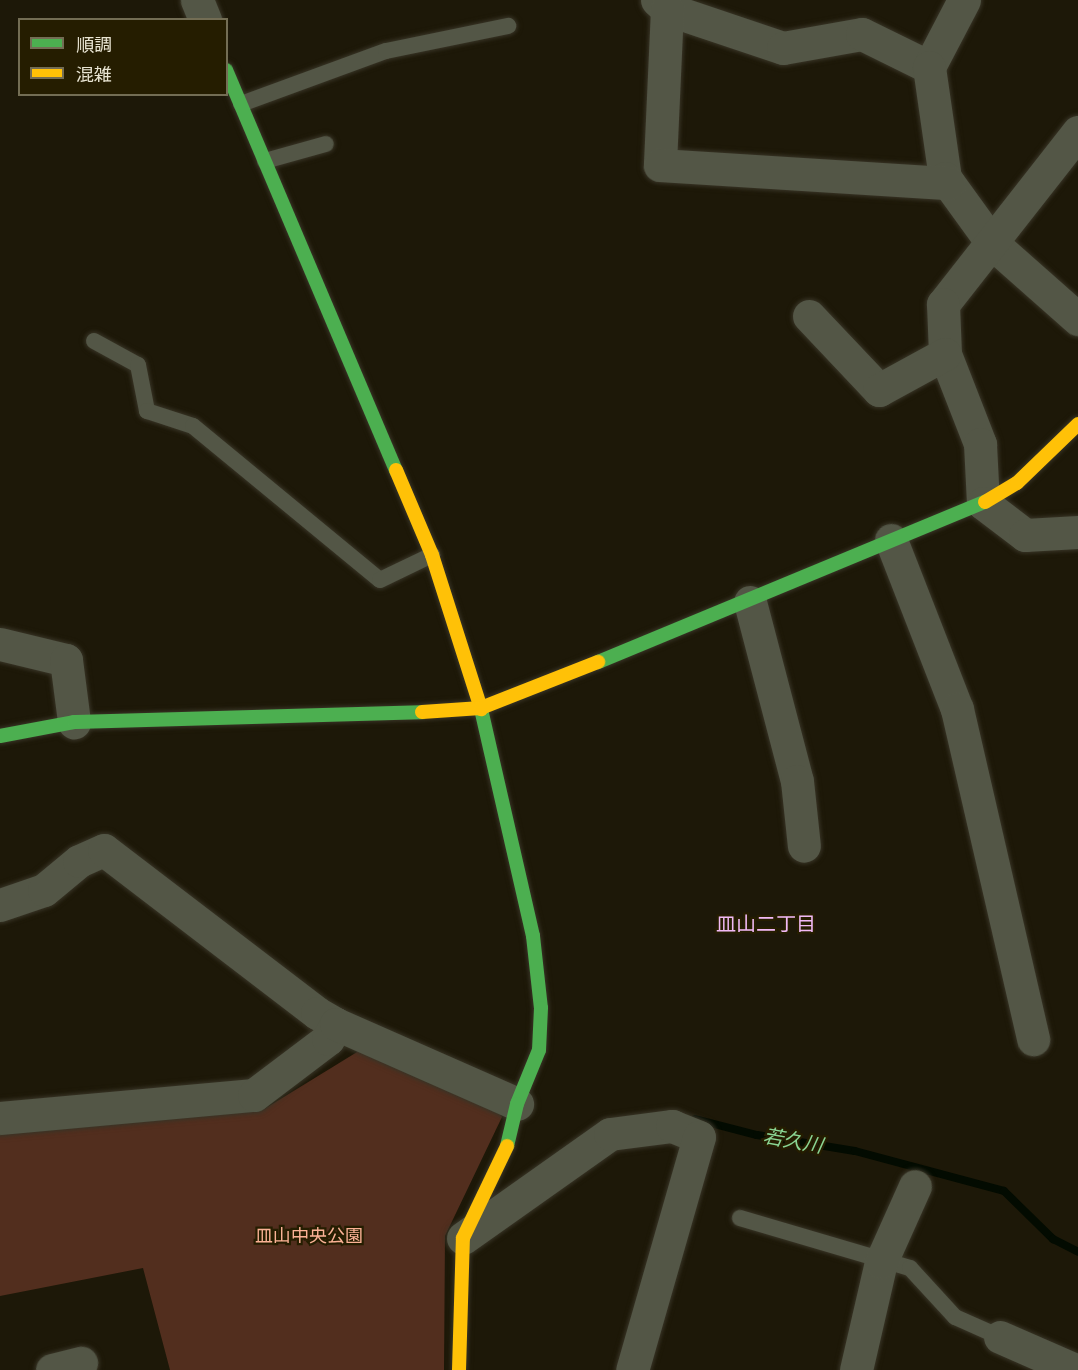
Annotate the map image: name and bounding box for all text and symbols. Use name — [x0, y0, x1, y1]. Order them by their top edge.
legend — [18, 18, 228, 96]
text: 順調 — [76, 34, 112, 56]
text: 混雑 — [76, 64, 112, 86]
district label: 皿山二丁目 — [716, 912, 816, 936]
water label: 若久川 — [761, 1124, 825, 1158]
park label: 皿山中央公園 — [255, 1225, 363, 1247]

